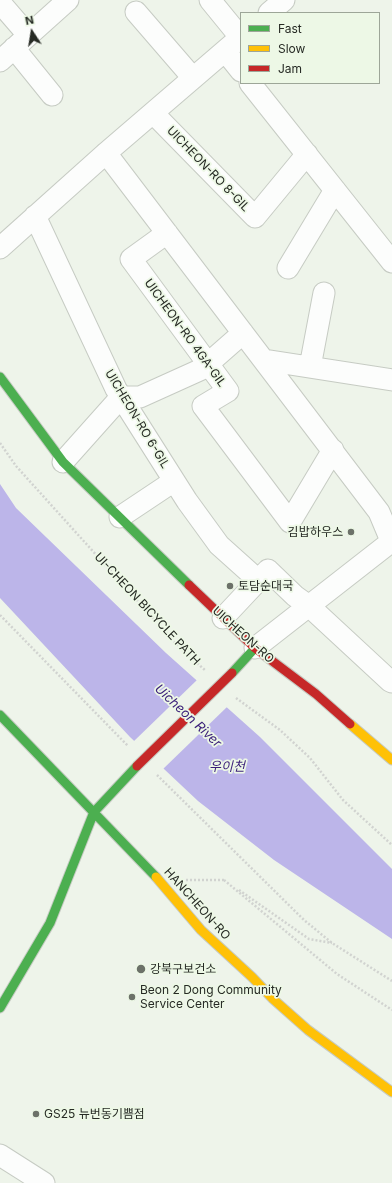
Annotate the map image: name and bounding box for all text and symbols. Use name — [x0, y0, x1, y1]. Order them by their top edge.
north arrow — [12, 12, 52, 52]
legend — [240, 12, 380, 84]
text: N — [24, 13, 35, 28]
text: Fast — [278, 21, 302, 36]
text: Slow — [278, 41, 305, 56]
text: Jam — [278, 61, 302, 76]
street label: UICHEON-RO 8-GIL — [164, 123, 252, 215]
street label: UICHEON-RO 4GA-GIL — [141, 276, 229, 390]
street label: UICHEON-RO 6-GIL — [102, 367, 172, 471]
place label: 김밥하우스 — [288, 525, 343, 539]
marker: 김밥하우스 — [346, 527, 356, 537]
street label: UI-CHEON BICYCLE PATH — [91, 550, 203, 668]
place label: 토담순대국 — [238, 579, 293, 593]
marker: 토담순대국 — [225, 581, 235, 591]
street label: UICHEON-RO — [209, 604, 277, 666]
water label: Uicheon River — [151, 681, 225, 751]
water label: 우이천 — [209, 759, 245, 775]
street label: HANCHEON-RO — [161, 865, 233, 943]
place label: 강북구보건소 — [150, 962, 216, 976]
marker: 강북구보건소 — [135, 963, 147, 975]
place label: Beon 2 Dong Community Service Center — [140, 983, 282, 1011]
marker: Beon 2 Dong Community Service Center — [127, 992, 137, 1002]
place label: GS25 뉴번동기쁨점 — [44, 1107, 145, 1121]
marker: GS25 뉴번동기쁨점 — [31, 1109, 41, 1119]

